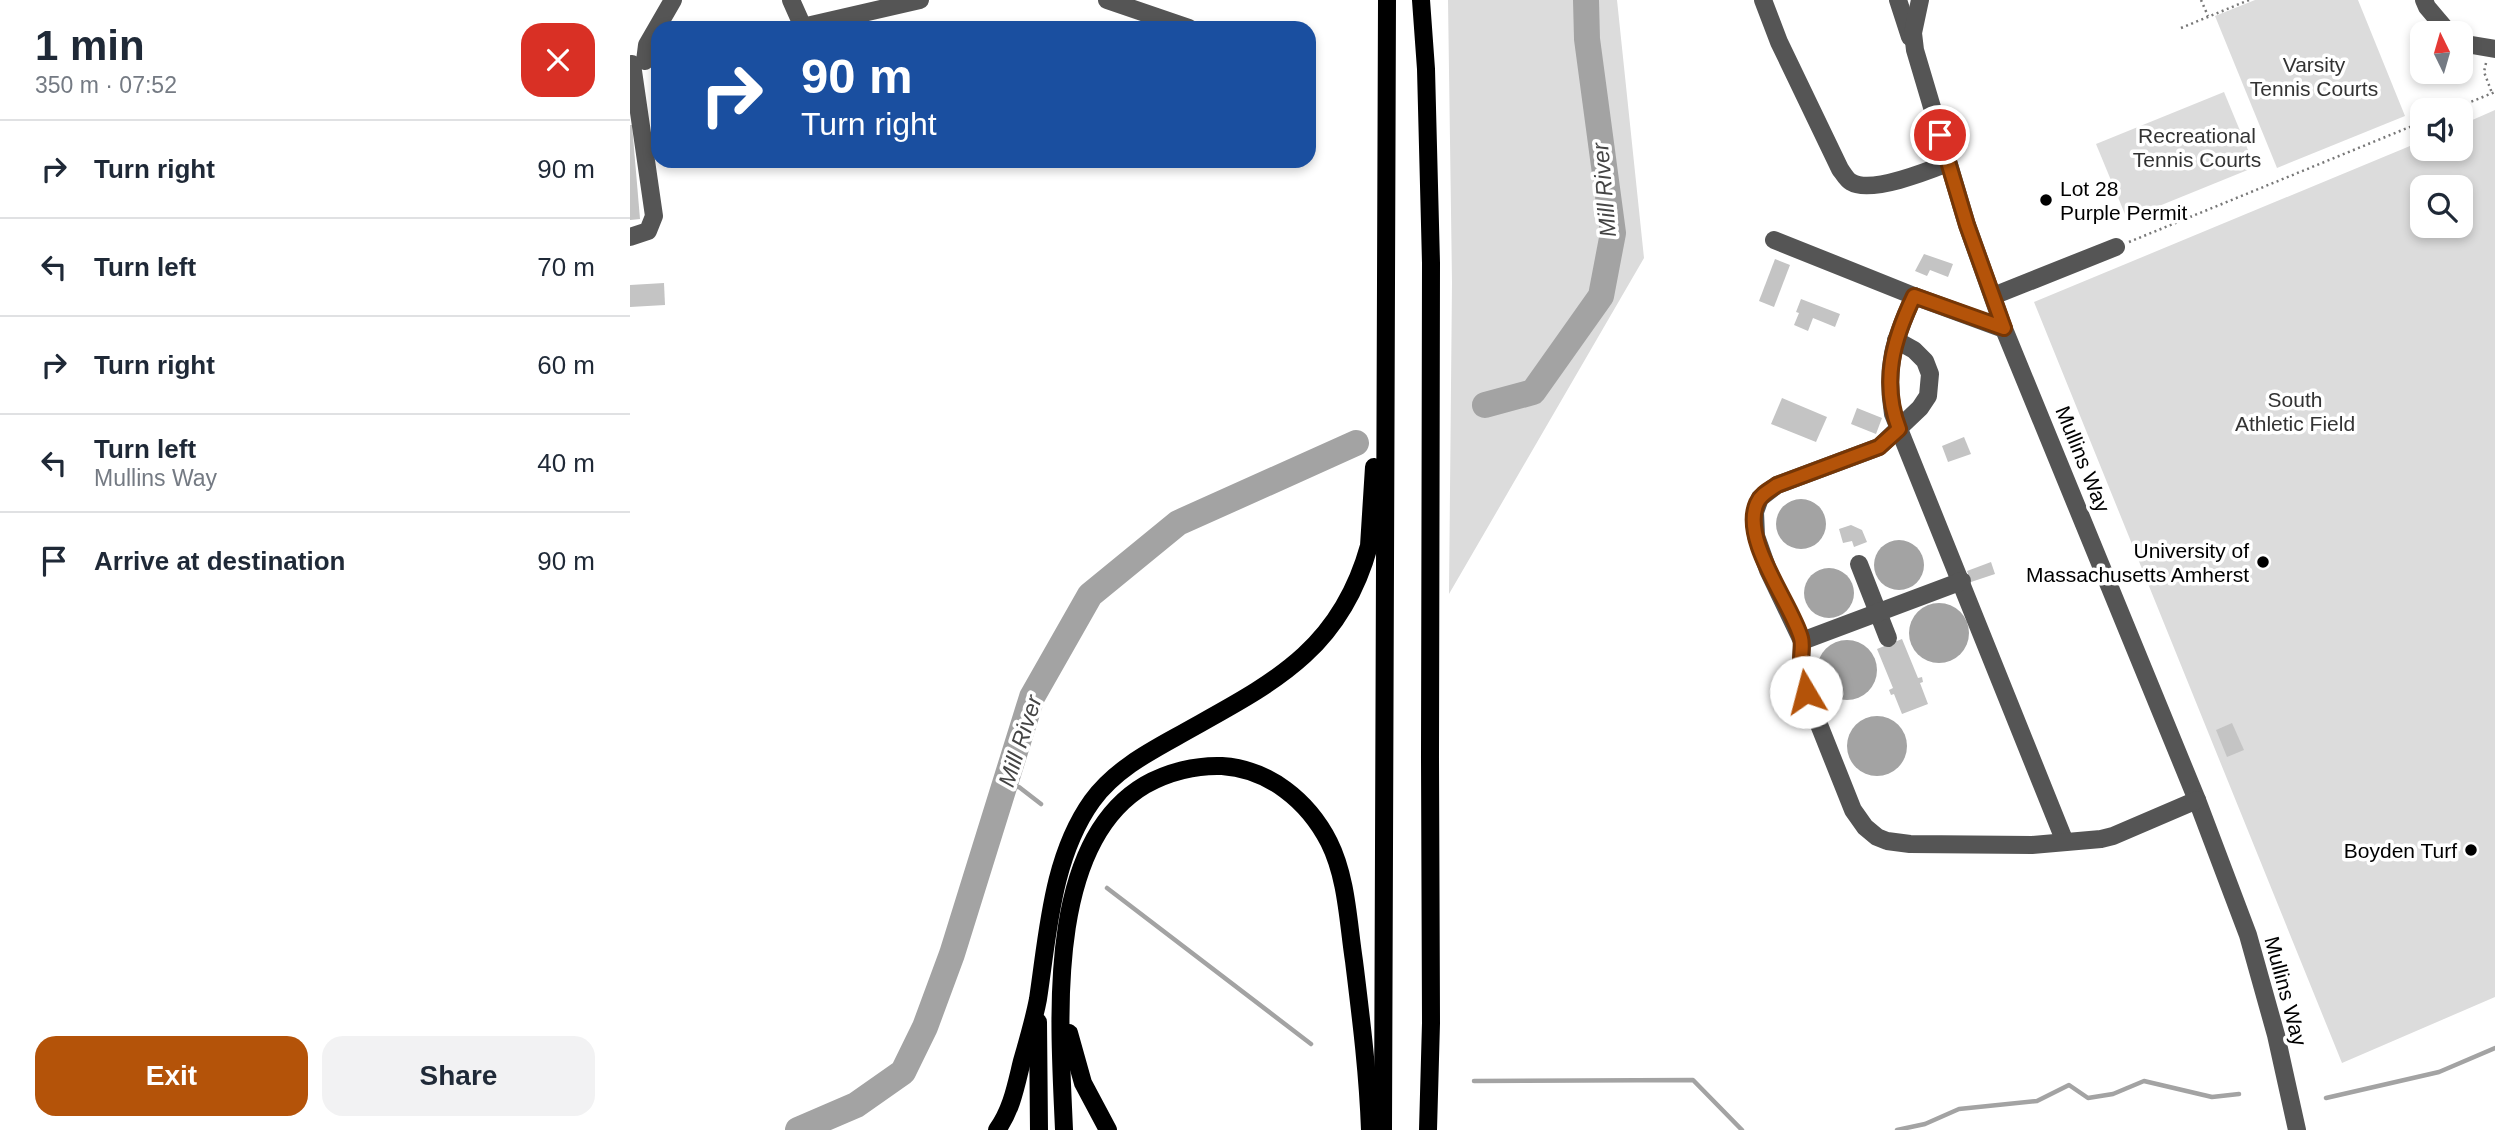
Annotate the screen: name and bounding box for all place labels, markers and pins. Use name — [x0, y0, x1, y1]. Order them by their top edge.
pin — [1910, 105, 1970, 165]
place label: Lot 28 Purple Permit — [2060, 177, 2187, 224]
marker: Lot 28 Purple Permit — [2038, 192, 2054, 208]
place label: University of Massachusetts Amherst — [2026, 539, 2249, 586]
marker: University of Massachusetts Amherst — [2255, 554, 2271, 570]
place label: Boyden Turf — [2344, 839, 2457, 862]
marker: Boyden Turf — [2463, 842, 2479, 858]

